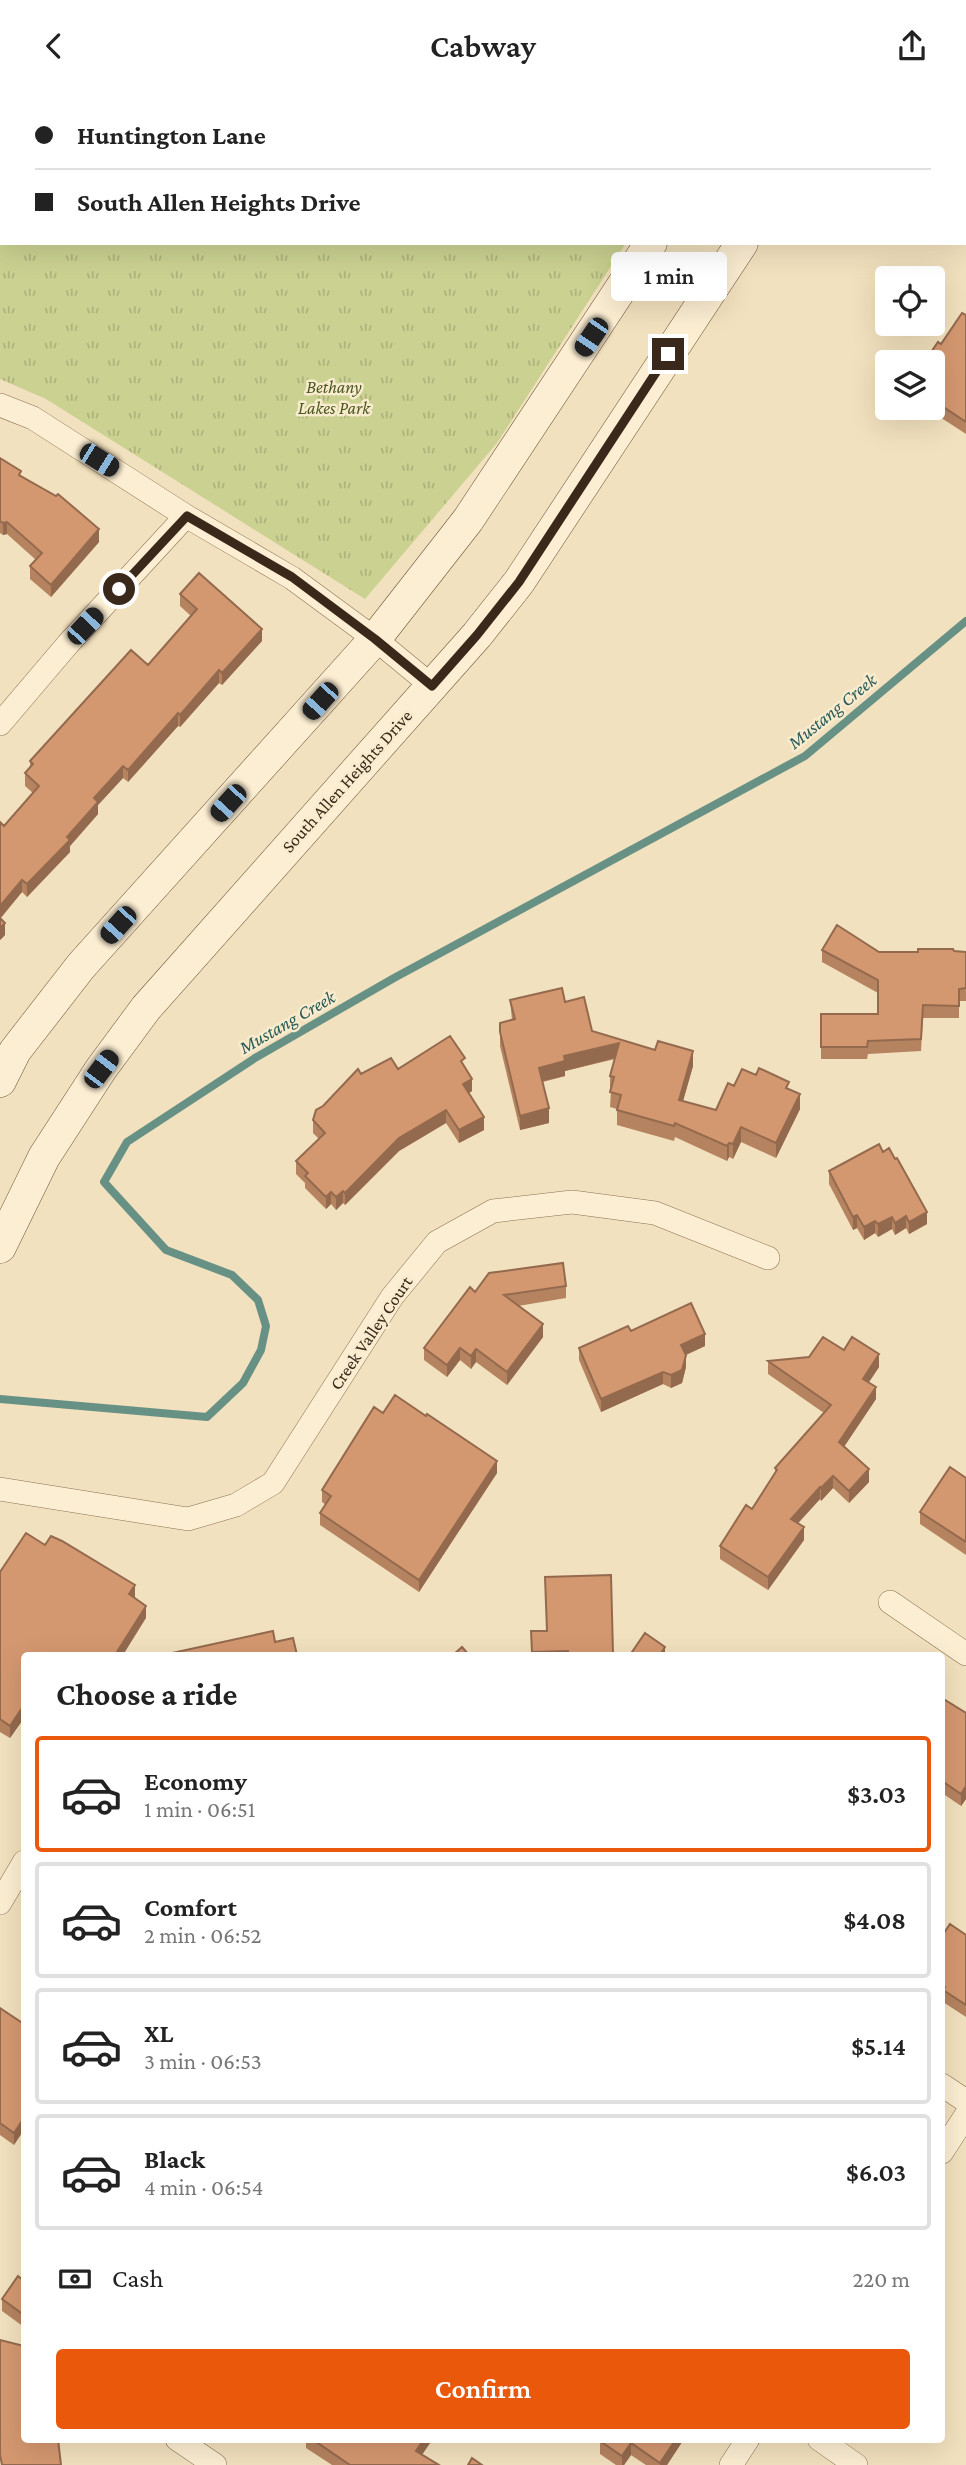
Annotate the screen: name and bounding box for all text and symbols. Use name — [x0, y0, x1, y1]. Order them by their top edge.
icon: back — [35, 27, 73, 65]
icon: share — [893, 27, 931, 65]
text: Cabway — [430, 28, 536, 64]
text: Huntington Lane — [77, 121, 266, 150]
text: South Allen Heights Drive — [77, 188, 361, 217]
callout: 1 min — [610, 253, 726, 301]
text: 1 min — [643, 263, 695, 289]
map controls — [875, 266, 945, 420]
button: locate — [875, 266, 945, 336]
car — [571, 314, 612, 360]
route end — [652, 338, 684, 370]
button: layers — [875, 350, 945, 420]
park label: Bethany Lakes Park — [298, 377, 371, 418]
car — [76, 440, 123, 480]
route start — [103, 573, 135, 605]
car — [63, 603, 108, 649]
water label: Mustang Creek — [783, 669, 881, 754]
car — [299, 678, 342, 724]
street label: South Allen Heights Drive — [278, 706, 416, 856]
car — [207, 780, 250, 826]
car — [97, 902, 140, 948]
water label: Mustang Creek — [234, 986, 339, 1058]
car — [80, 1046, 123, 1092]
street label: Creek Valley Court — [326, 1272, 417, 1394]
text: Choose a ride — [56, 1676, 237, 1712]
icon: car — [60, 1763, 123, 1826]
text: Economy — [144, 1767, 247, 1796]
text: $3.03 — [847, 1780, 906, 1809]
text: 1 min · 06:51 — [144, 1796, 255, 1822]
icon: car — [60, 1889, 123, 1952]
text: Comfort — [144, 1893, 237, 1922]
text: $4.08 — [843, 1906, 906, 1935]
text: 2 min · 06:52 — [144, 1922, 261, 1948]
icon: car — [60, 2015, 123, 2078]
text: XL — [144, 2019, 173, 2048]
text: $5.14 — [851, 2032, 906, 2061]
text: 3 min · 06:53 — [144, 2048, 262, 2074]
icon: car — [60, 2141, 123, 2204]
text: Black — [144, 2145, 205, 2174]
text: $6.03 — [846, 2158, 906, 2187]
text: 4 min · 06:54 — [144, 2174, 264, 2200]
icon: cash — [56, 2260, 94, 2298]
text: Cash — [112, 2264, 163, 2293]
text: 220 m — [852, 2266, 910, 2292]
button: Confirm — [56, 2349, 910, 2429]

